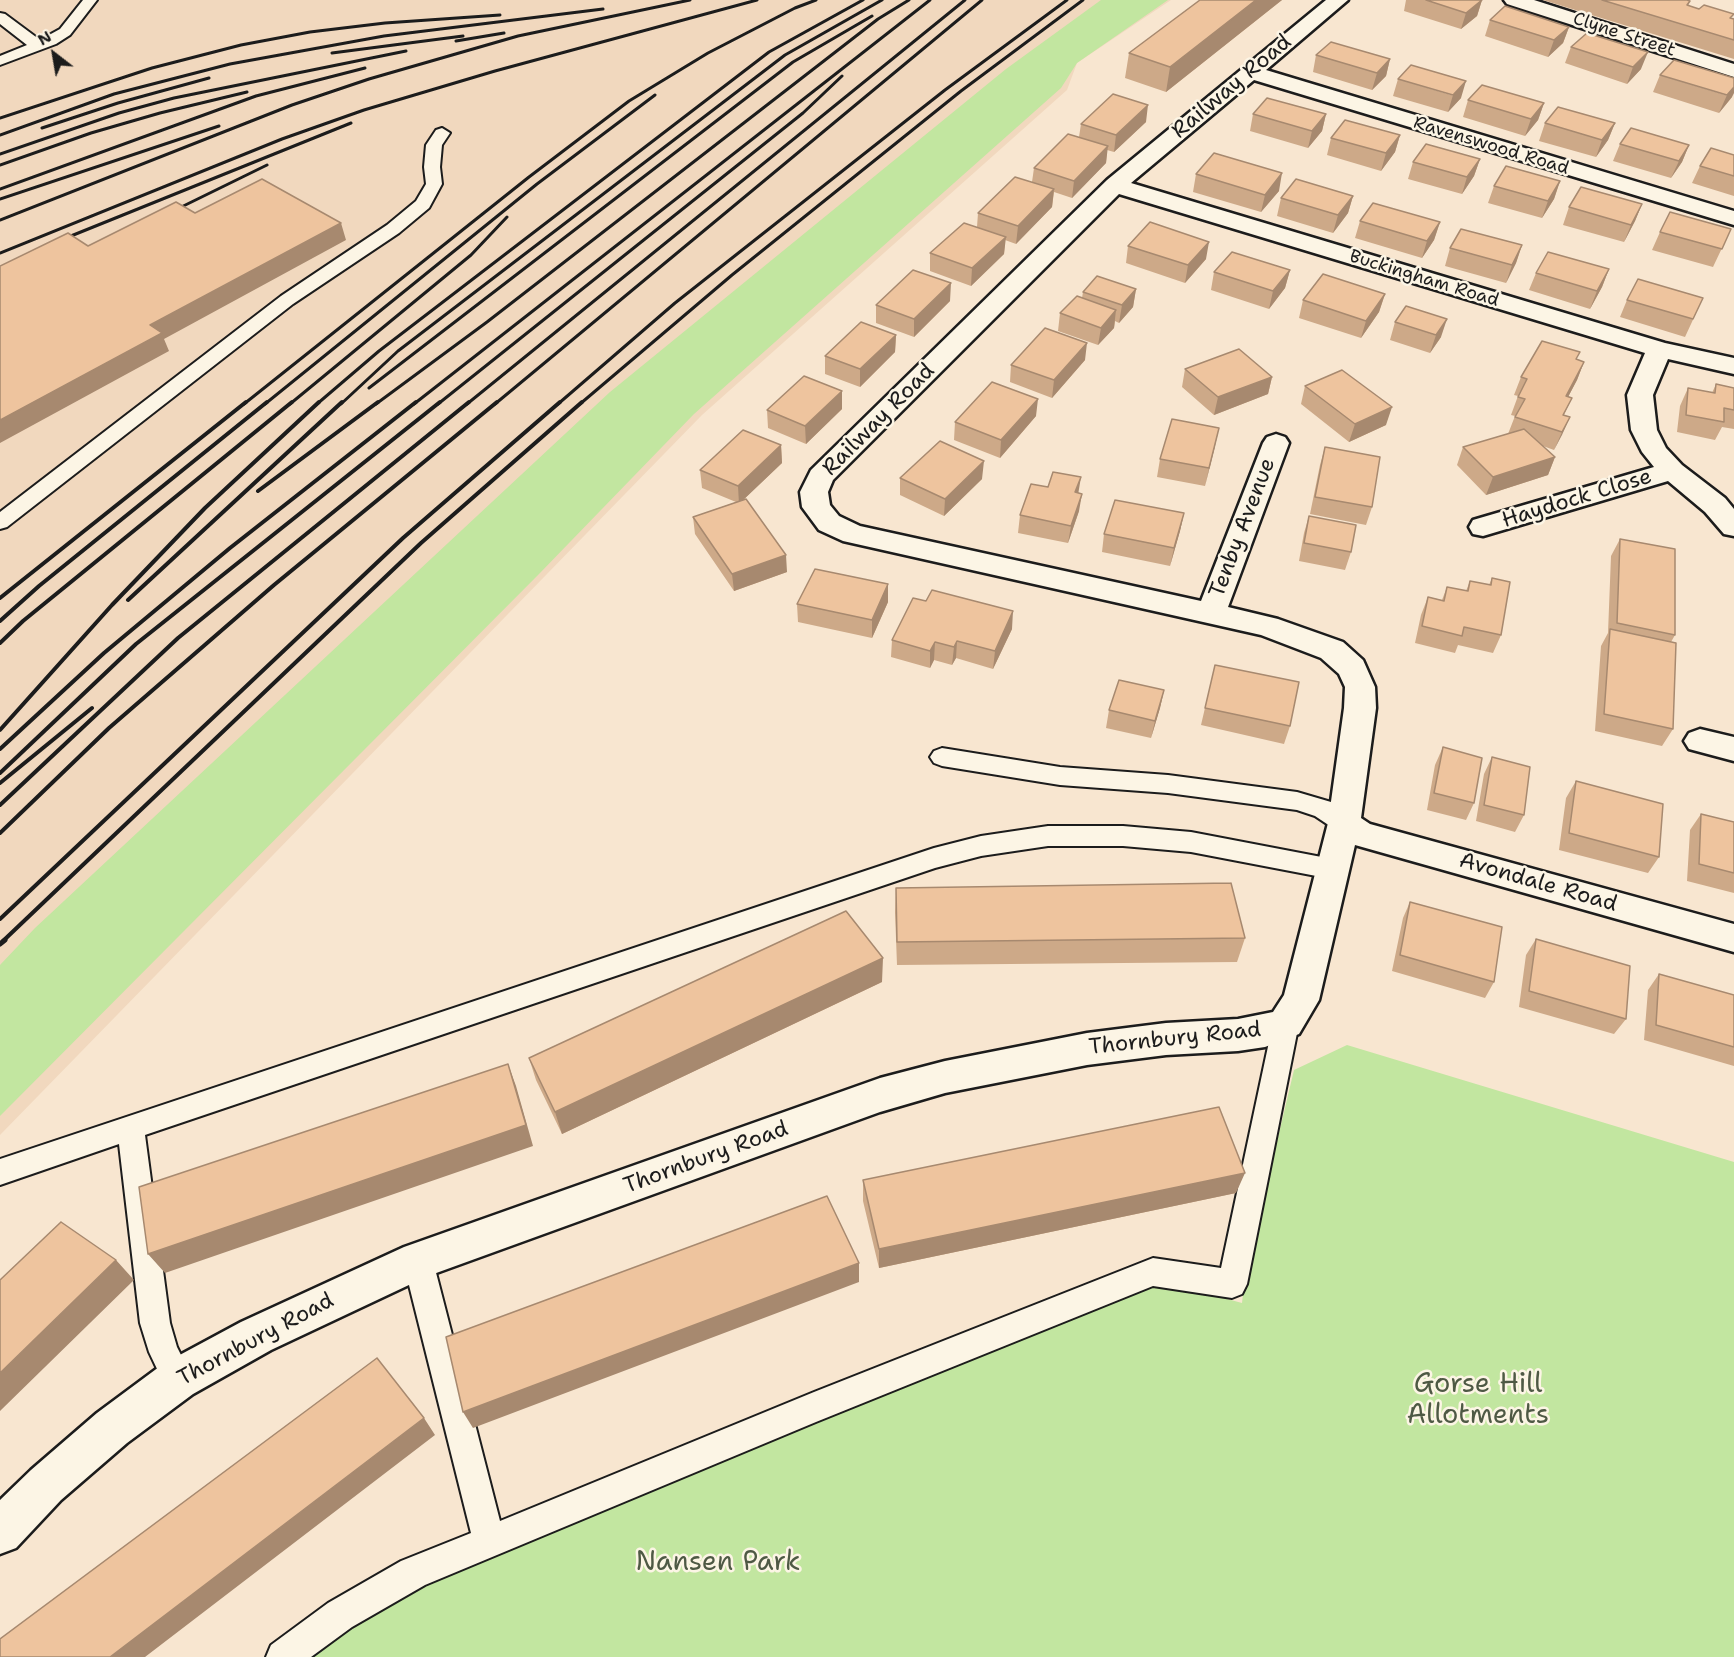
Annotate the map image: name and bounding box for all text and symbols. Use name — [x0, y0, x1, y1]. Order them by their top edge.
street label: Clyne Street — [1570, 8, 1678, 62]
north arrow — [24, 24, 84, 84]
text: N — [34, 26, 55, 50]
street label: Railway Road — [1167, 29, 1297, 145]
street label: Ravenswood Road — [1411, 112, 1571, 180]
street label: Buckingham Road — [1347, 246, 1501, 312]
street label: Railway Road — [817, 358, 941, 482]
street label: Tenby Avenue — [1204, 455, 1282, 601]
street label: Haydock Close — [1499, 464, 1655, 534]
street label: Avondale Road — [1456, 848, 1620, 918]
street label: Thornbury Road — [1088, 1017, 1262, 1061]
street label: Thornbury Road — [620, 1116, 792, 1200]
street label: Thornbury Road — [173, 1288, 339, 1392]
park label: Gorse Hill Allotments — [1407, 1369, 1549, 1432]
park label: Nansen Park — [635, 1547, 801, 1579]

